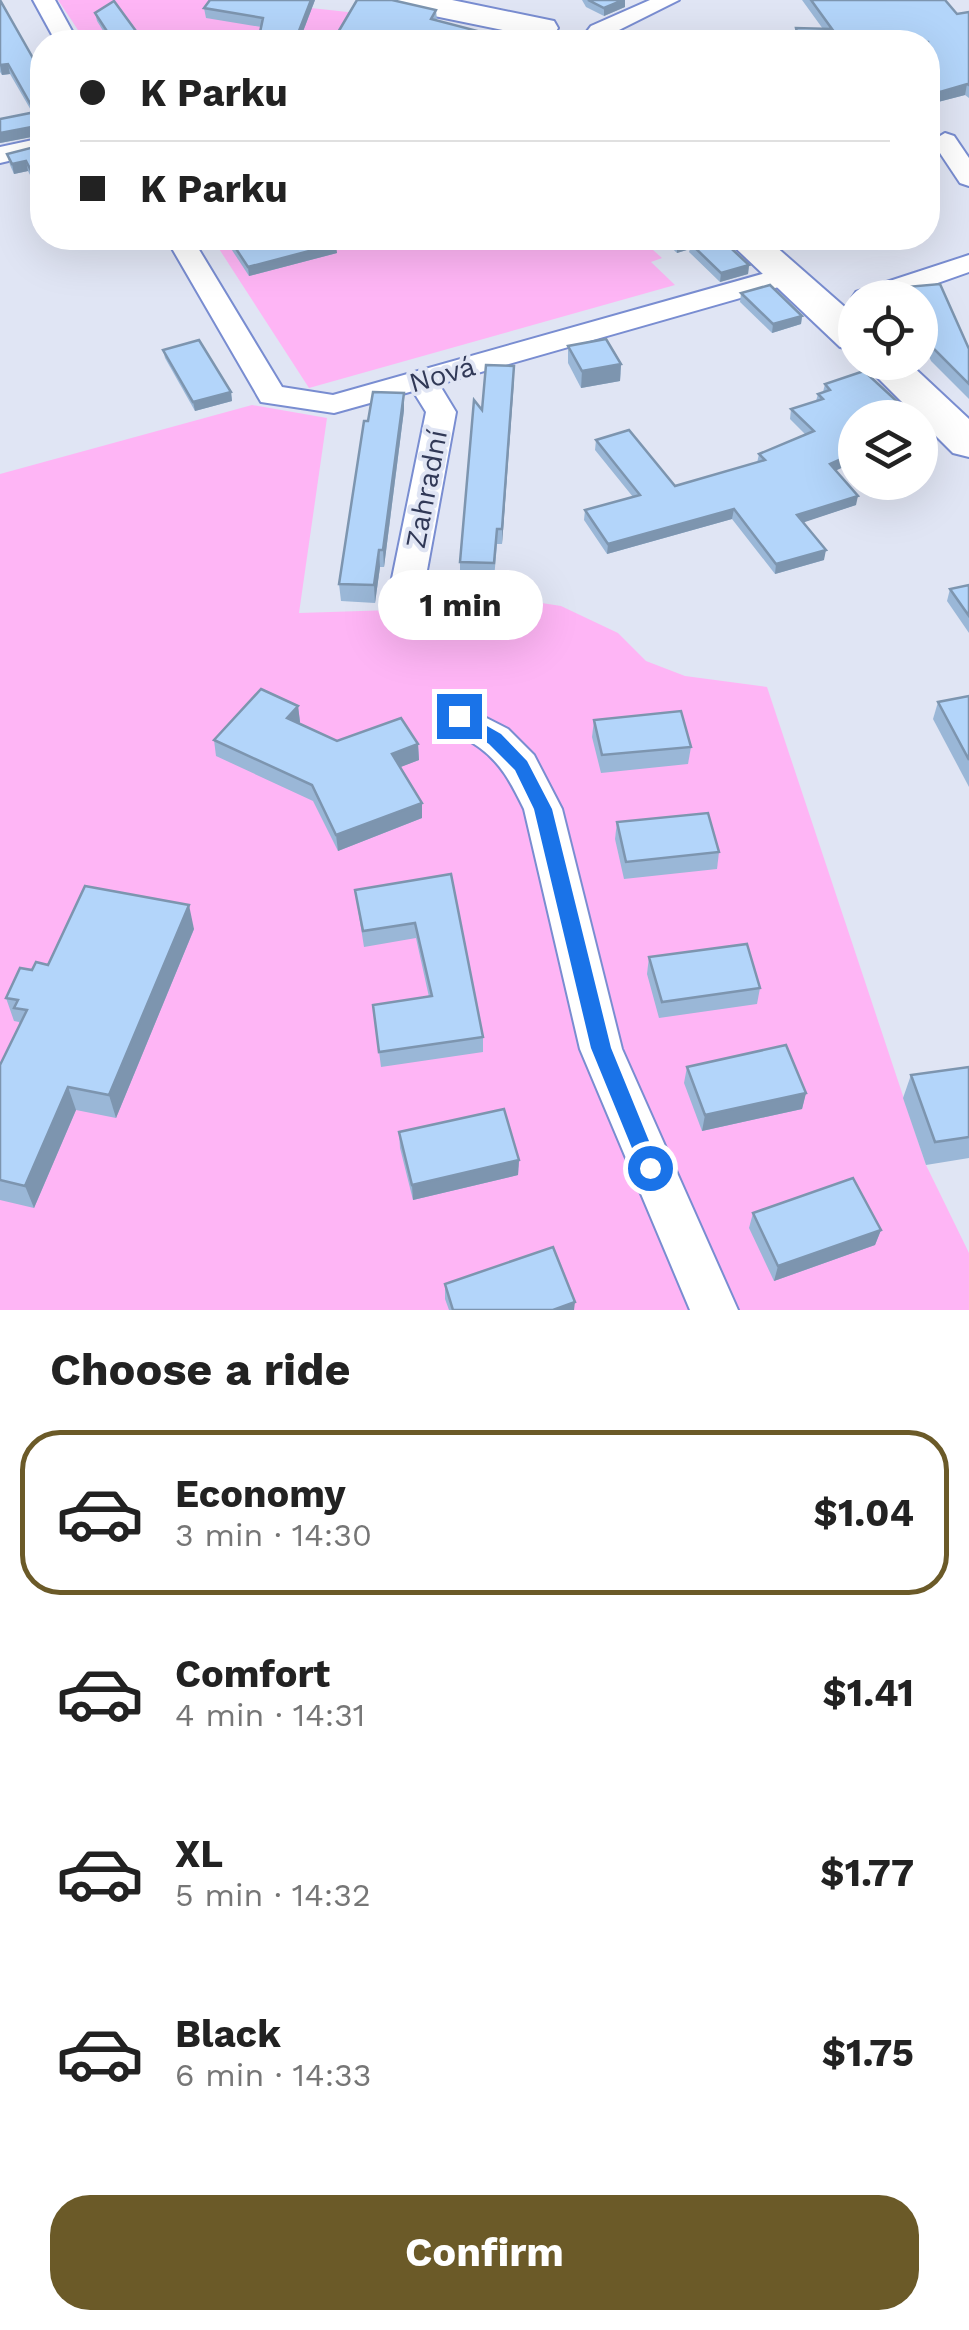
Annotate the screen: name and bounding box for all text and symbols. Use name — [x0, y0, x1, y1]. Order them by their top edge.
text: K Parku — [140, 71, 288, 115]
text: K Parku — [140, 167, 288, 211]
map controls — [838, 280, 938, 500]
button: locate — [838, 280, 938, 380]
street label: Nová — [405, 349, 479, 400]
button: layers — [838, 400, 938, 500]
street label: Zahradní — [399, 427, 454, 551]
callout: 1 min — [376, 571, 542, 641]
text: 1 min — [419, 586, 502, 624]
route end — [437, 694, 482, 739]
route start — [628, 1146, 673, 1191]
text: Choose a ride — [50, 1343, 350, 1396]
icon: car — [55, 1468, 145, 1558]
text: Economy — [175, 1472, 346, 1516]
text: $1.04 — [814, 1491, 914, 1535]
text: 3 min · 14:30 — [175, 1516, 372, 1554]
icon: car — [55, 1648, 145, 1738]
text: Comfort — [175, 1652, 330, 1696]
text: $1.41 — [822, 1671, 914, 1715]
text: 4 min · 14:31 — [175, 1696, 365, 1734]
icon: car — [55, 1828, 145, 1918]
text: XL — [175, 1832, 223, 1876]
text: $1.77 — [820, 1851, 914, 1895]
text: 5 min · 14:32 — [175, 1876, 371, 1914]
icon: car — [55, 2008, 145, 2098]
text: Black — [175, 2012, 281, 2056]
text: $1.75 — [822, 2031, 914, 2075]
text: 6 min · 14:33 — [175, 2056, 371, 2094]
button: Confirm — [50, 2195, 919, 2310]

